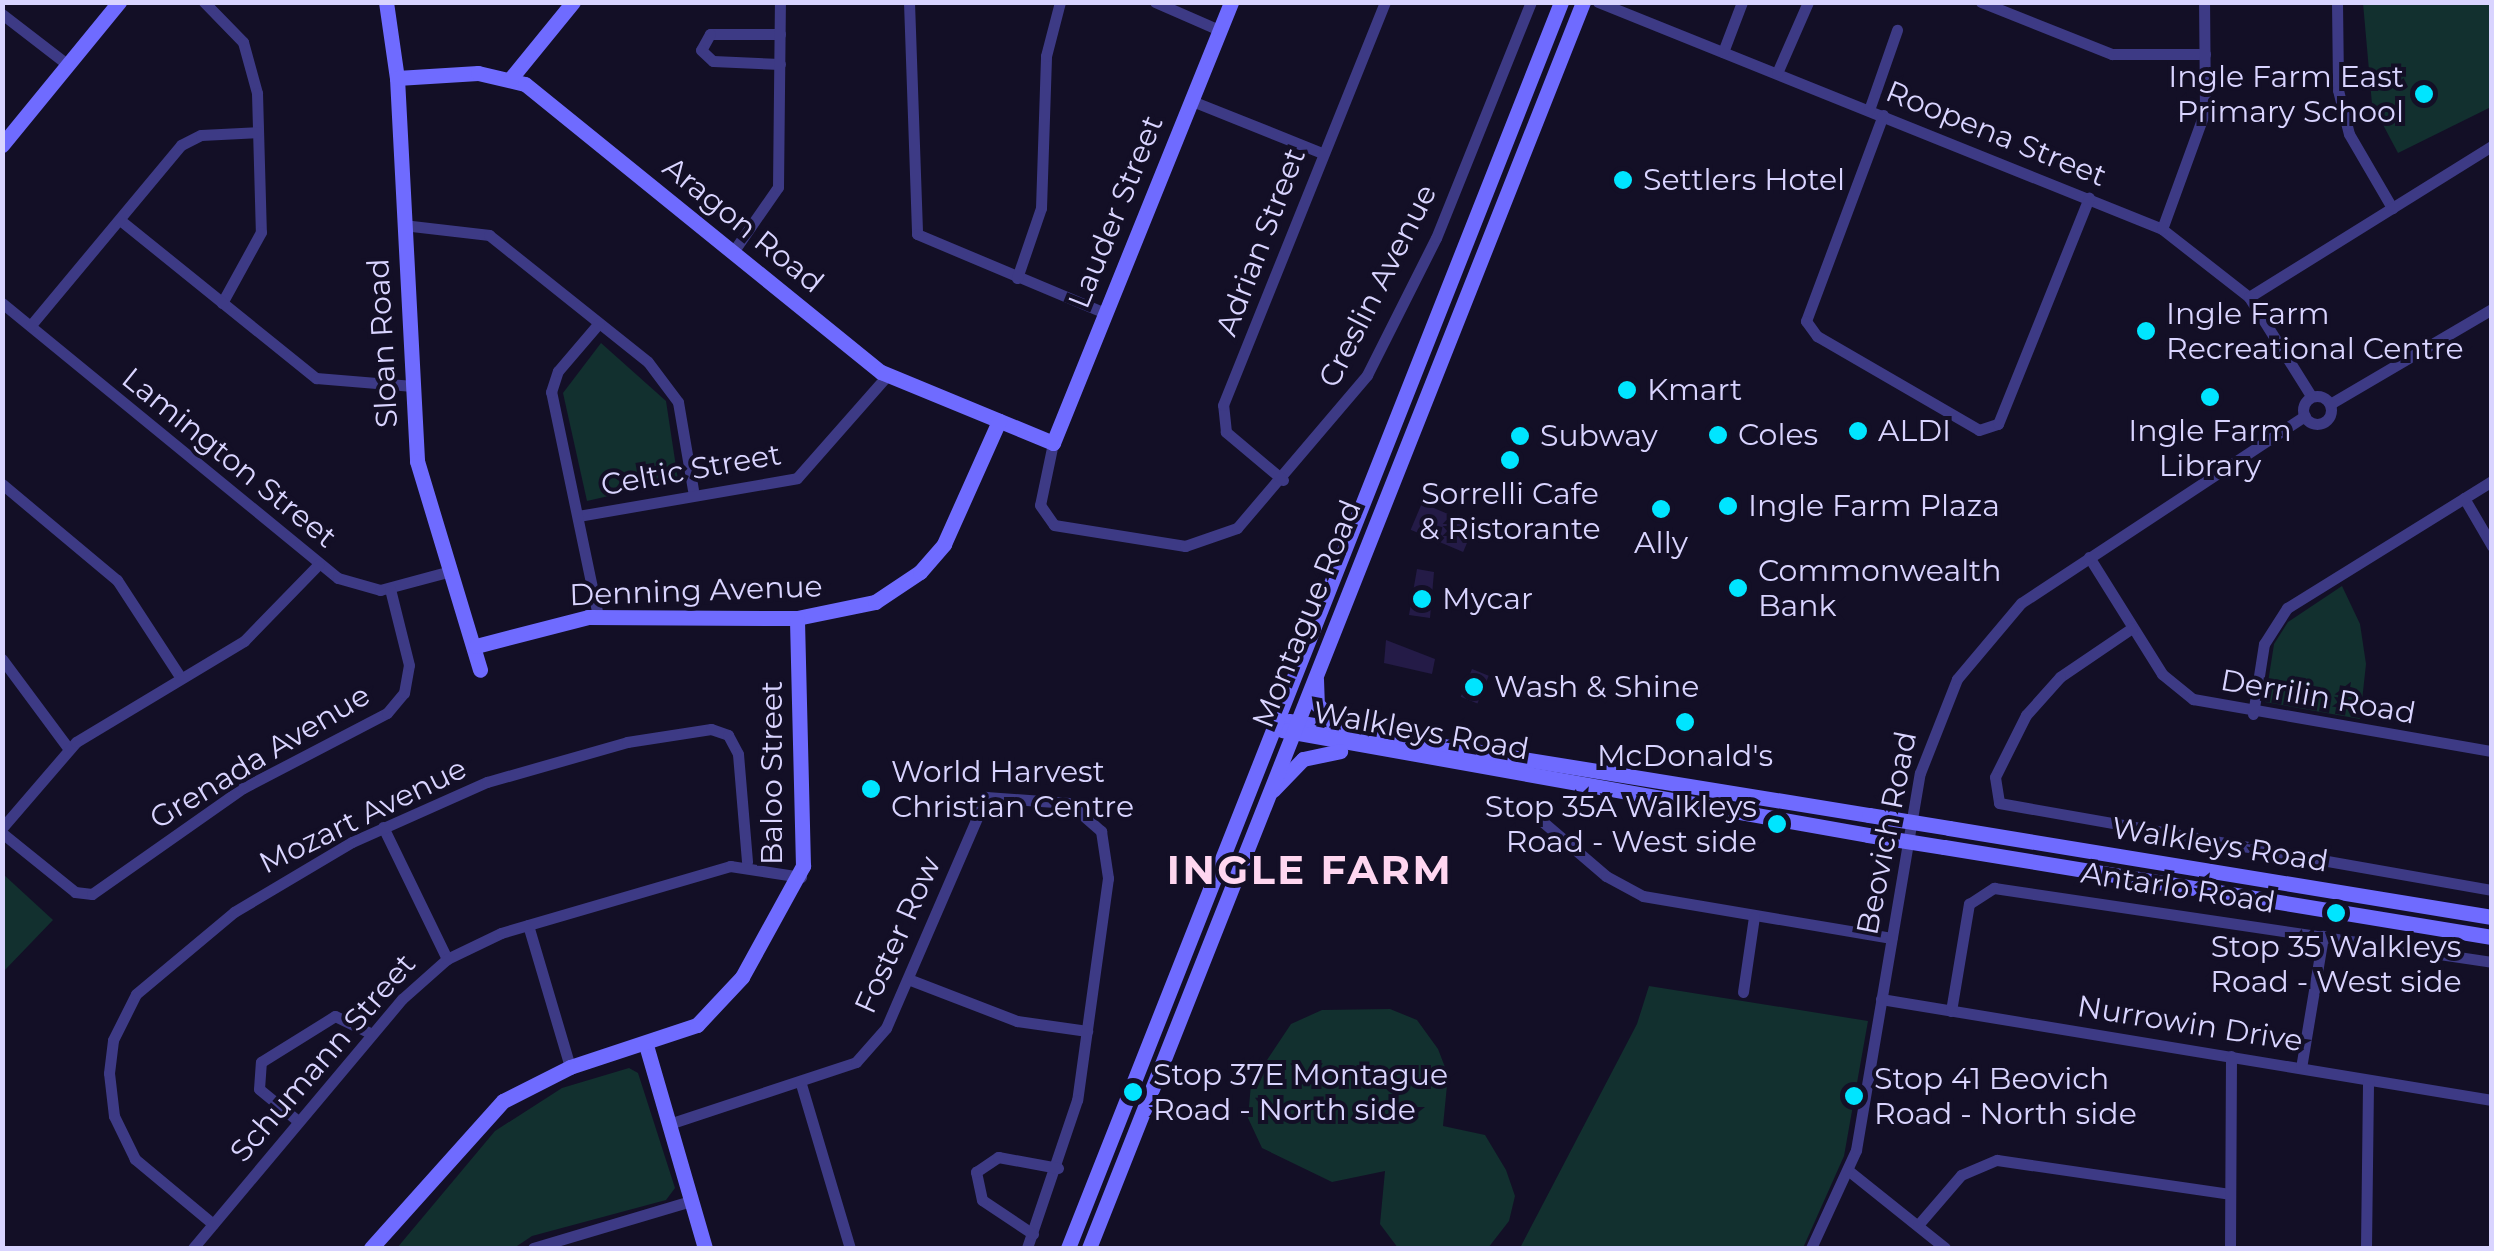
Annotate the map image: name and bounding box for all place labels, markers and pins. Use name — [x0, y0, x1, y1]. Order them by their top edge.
place label: Ingle Farm East Primary School — [2168, 59, 2404, 130]
marker: Ingle Farm East Primary School — [2413, 83, 2435, 105]
place label: Settlers Hotel — [1643, 162, 1845, 198]
marker: Settlers Hotel — [1612, 169, 1634, 191]
place label: Ingle Farm Recreational Centre — [2166, 296, 2464, 366]
marker: Ingle Farm Recreational Centre — [2135, 320, 2157, 342]
place label: Kmart — [1647, 372, 1742, 408]
marker: Kmart — [1616, 379, 1638, 401]
marker: Ingle Farm Library — [2199, 386, 2221, 408]
place label: ALDI — [1878, 413, 1951, 449]
place label: Ingle Farm Library — [2128, 413, 2292, 484]
place label: Coles — [1738, 417, 1818, 453]
place label: Subway — [1540, 418, 1658, 454]
marker: ALDI — [1847, 420, 1869, 442]
marker: Coles — [1707, 424, 1729, 446]
marker: Subway — [1509, 425, 1531, 447]
marker: Sorrelli Cafe & Ristorante — [1499, 449, 1521, 471]
place label: Sorrelli Cafe & Ristorante — [1419, 476, 1601, 546]
place label: Ingle Farm Plaza — [1748, 488, 2000, 524]
marker: Ingle Farm Plaza — [1717, 495, 1739, 517]
marker: Ally — [1650, 498, 1672, 520]
place label: Ally — [1634, 525, 1688, 561]
place label: Commonwealth Bank — [1758, 553, 2001, 624]
marker: Commonwealth Bank — [1727, 577, 1749, 599]
place label: Mycar — [1442, 581, 1533, 617]
marker: Mycar — [1411, 588, 1433, 610]
place label: Wash & Shine — [1494, 669, 1699, 705]
marker: Wash & Shine — [1463, 676, 1485, 698]
marker: McDonald's — [1674, 711, 1696, 733]
place label: McDonald's — [1597, 738, 1773, 774]
place label: World Harvest Christian Centre — [891, 754, 1134, 824]
marker: World Harvest Christian Centre — [860, 778, 882, 800]
place label: Stop 35A Walkleys Road - West side — [1485, 789, 1757, 860]
marker: Stop 35A Walkleys Road - West side — [1766, 813, 1788, 835]
marker: Stop 35 Walkleys Road - West side — [2325, 902, 2347, 924]
place label: Stop 35 Walkleys Road - West side — [2210, 929, 2462, 1000]
place label: Stop 37E Montague Road - North side — [1153, 1057, 1448, 1128]
place label: Stop 41 Beovich Road - North side — [1874, 1061, 2137, 1132]
marker: Stop 37E Montague Road - North side — [1122, 1081, 1144, 1103]
marker: Stop 41 Beovich Road - North side — [1843, 1085, 1865, 1107]

